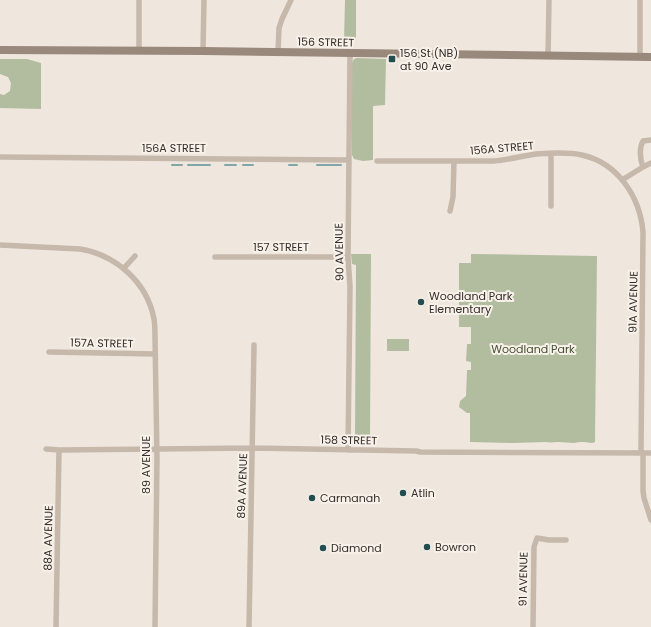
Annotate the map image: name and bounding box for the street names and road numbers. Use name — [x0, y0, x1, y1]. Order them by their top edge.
street label: 156 STREET — [298, 34, 355, 50]
street label: 156A STREET — [469, 137, 535, 159]
street label: 156A STREET — [142, 140, 206, 156]
street label: 90 AVENUE — [330, 223, 348, 281]
street label: 157 STREET — [253, 239, 309, 255]
street label: 91A AVENUE — [624, 271, 642, 333]
street label: 157A STREET — [70, 334, 134, 352]
street label: 158 STREET — [321, 432, 378, 448]
street label: 89 AVENUE — [138, 436, 154, 494]
street label: 89A AVENUE — [233, 453, 251, 519]
street label: 88A AVENUE — [39, 505, 57, 571]
street label: 91 AVENUE — [515, 552, 531, 606]

